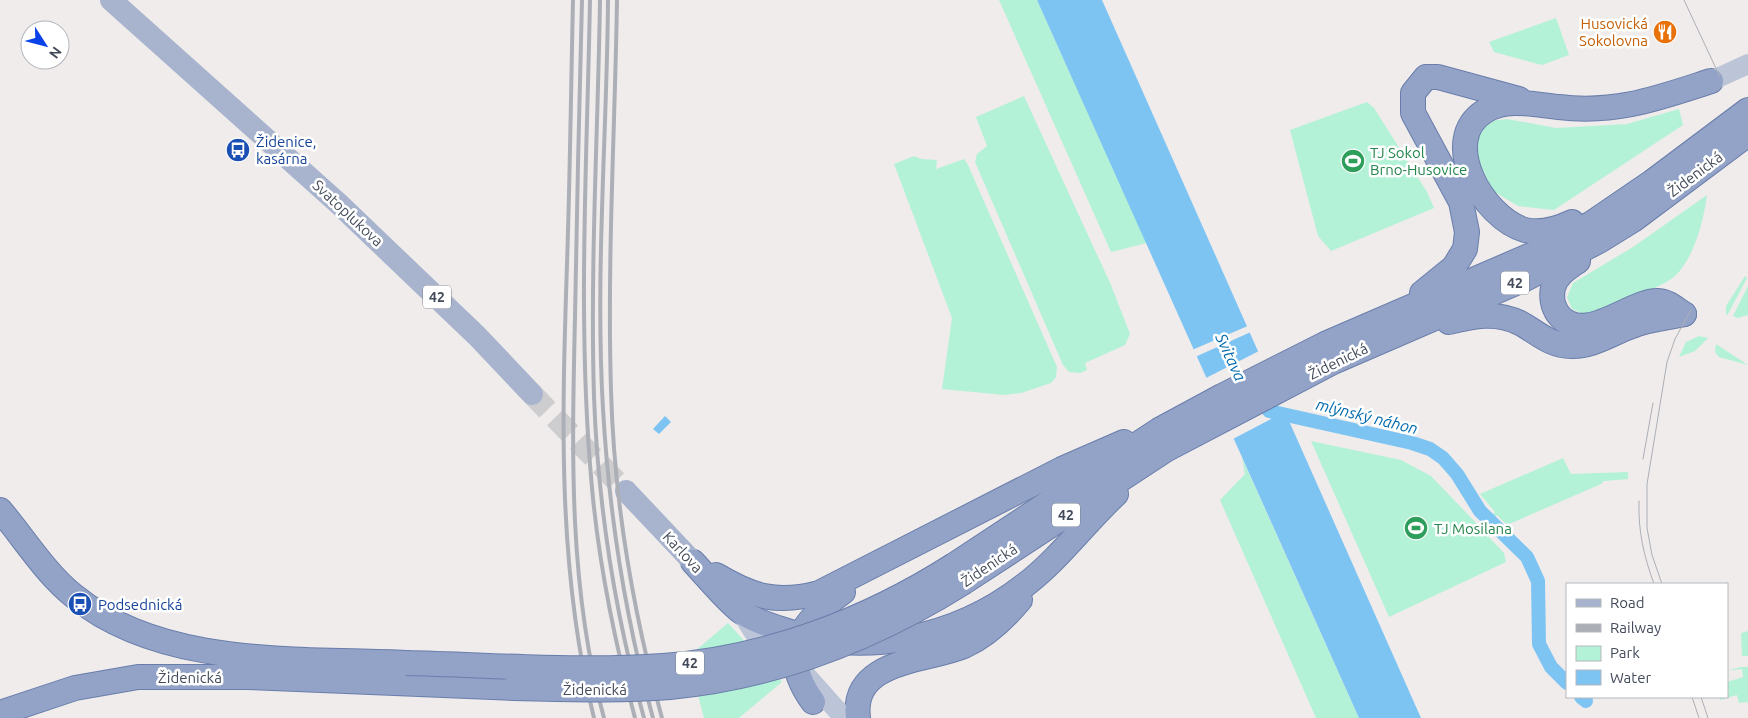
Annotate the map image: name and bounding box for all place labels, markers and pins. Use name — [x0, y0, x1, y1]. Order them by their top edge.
place label: Husovická Sokolovna — [1579, 15, 1648, 49]
restaurant icon: Husovická Sokolovna — [1652, 19, 1678, 45]
place label: Židenice, kasárna — [256, 133, 316, 167]
bus stop icon: Židenice, kasárna — [225, 137, 251, 163]
place label: TJ Sokol Brno-Husovice — [1370, 144, 1467, 178]
sports icon: TJ Sokol Brno-Husovice — [1340, 148, 1366, 174]
sports icon: TJ Mosilana — [1403, 515, 1429, 541]
place label: TJ Mosilana — [1434, 520, 1512, 537]
bus stop icon: Podsednická — [67, 591, 93, 617]
place label: Podsednická — [98, 596, 182, 613]

